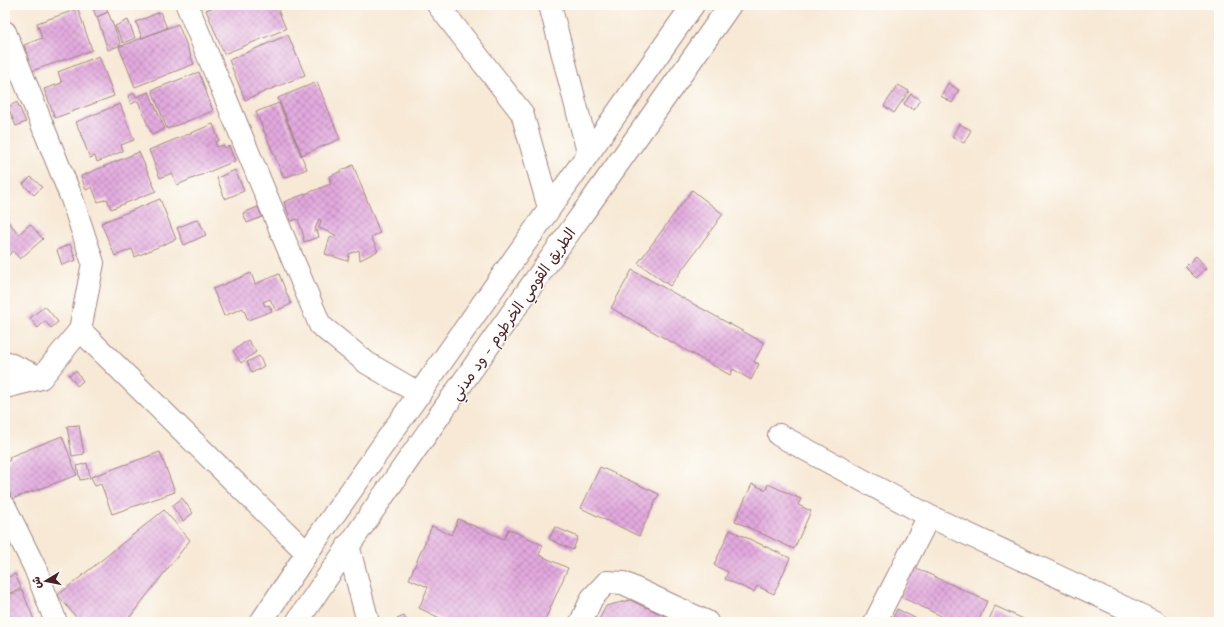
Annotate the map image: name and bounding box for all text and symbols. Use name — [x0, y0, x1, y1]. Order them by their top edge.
street label: الطريق القومي الخرطوم - ود مدني — [447, 224, 583, 406]
north arrow — [26, 561, 66, 601]
text: ش — [29, 576, 44, 590]

